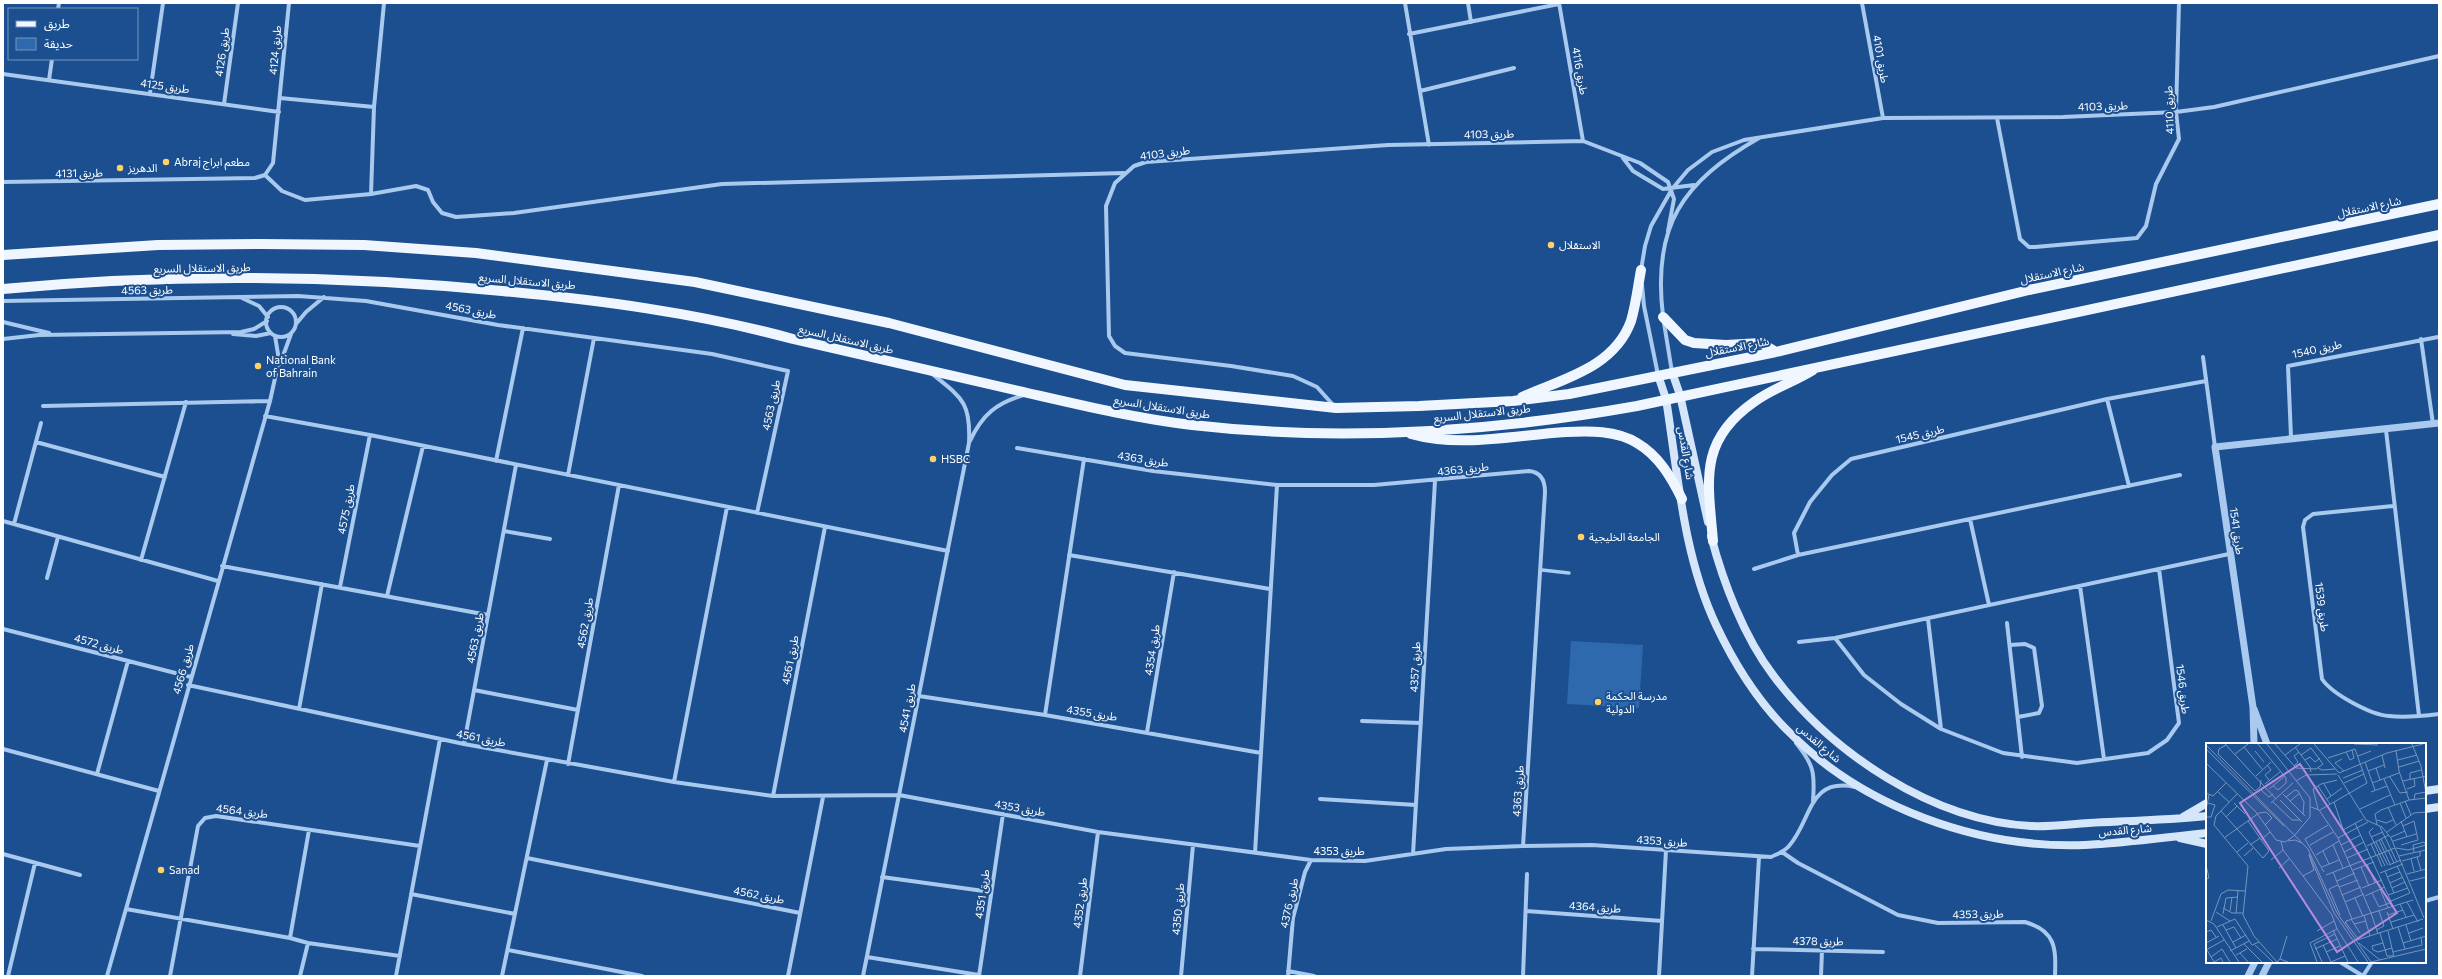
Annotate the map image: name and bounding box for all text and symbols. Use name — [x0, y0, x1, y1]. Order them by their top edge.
legend — [8, 8, 138, 60]
text: طريق — [44, 16, 70, 32]
street label: طريق 4124 — [266, 25, 284, 75]
street label: طريق 4126 — [212, 27, 232, 77]
street label: طريق 4101 — [1870, 34, 1892, 84]
text: حديقة — [44, 36, 73, 51]
street label: طريق 4116 — [1569, 46, 1591, 96]
street label: طريق 4125 — [140, 76, 190, 96]
street label: طريق 4110 — [2161, 85, 2177, 135]
street label: طريق 4103 — [2078, 98, 2128, 114]
street label: طريق 4103 — [1464, 127, 1514, 141]
street label: طريق 4103 — [1139, 143, 1191, 163]
place label: Abraj مطعم ابراج — [174, 155, 250, 171]
marker: Abraj مطعم ابراج — [161, 157, 171, 167]
place label: الدهريز — [127, 161, 157, 175]
marker: الدهريز — [115, 163, 125, 173]
street label: طريق 4131 — [55, 166, 103, 180]
street label: شارع الاستقلال — [2336, 193, 2403, 222]
place label: الاستقلال — [1559, 238, 1600, 251]
marker: الاستقلال — [1546, 240, 1556, 250]
street label: شارع الاستقلال — [2019, 259, 2086, 288]
street label: طريق الاستقلال السريع — [153, 260, 251, 277]
street label: طريق الاستقلال السريع — [478, 270, 576, 293]
street label: طريق 4563 — [121, 283, 173, 298]
street label: طريق 4563 — [444, 298, 498, 322]
street label: طريق الاستقلال السريع — [797, 321, 895, 358]
street label: شارع الاستقلال — [1704, 334, 1771, 361]
street label: طريق 1540 — [2291, 337, 2343, 361]
place label: National Bank of Bahrain — [266, 353, 336, 379]
marker: National Bank of Bahrain — [253, 361, 263, 371]
street label: طريق 4563 — [759, 378, 783, 432]
street label: طريق الاستقلال السريع — [1113, 392, 1211, 423]
street label: طريق الاستقلال السريع — [1433, 401, 1531, 426]
street label: طريق 1545 — [1894, 422, 1946, 446]
street label: شارع القدس — [1674, 425, 1697, 481]
street label: طريق 4363 — [1116, 448, 1170, 470]
place label: HSBC — [941, 452, 970, 465]
marker: HSBC — [928, 454, 938, 464]
street label: طريق 4363 — [1437, 459, 1489, 479]
street label: طريق 4575 — [334, 483, 358, 535]
street label: طريق 1541 — [2227, 506, 2247, 556]
place label: الجامعة الخليجية — [1589, 530, 1660, 544]
marker: الجامعة الخليجية — [1576, 532, 1586, 542]
street label: طريق 1539 — [2312, 581, 2332, 633]
street label: طريق 4562 — [574, 596, 596, 650]
street label: طريق 4563 — [463, 611, 487, 665]
street label: طريق 4354 — [1141, 623, 1163, 677]
street label: طريق 4572 — [73, 631, 125, 657]
street label: طريق 4561 — [778, 634, 802, 686]
street label: طريق 4357 — [1407, 641, 1423, 693]
street label: طريق 4566 — [169, 642, 197, 696]
street label: طريق 1546 — [2173, 663, 2193, 715]
street label: طريق 4541 — [895, 682, 919, 734]
place label: مدرسة الحكمة الدولية — [1606, 689, 1667, 716]
marker: مدرسة الحكمة الدولية — [1593, 697, 1603, 707]
street label: طريق 4355 — [1066, 702, 1118, 724]
street label: شارع القدس — [1793, 720, 1844, 767]
street label: طريق 4561 — [455, 726, 507, 750]
inset map — [2206, 743, 2426, 963]
street label: طريق 4363 — [1509, 765, 1527, 817]
street label: طريق 4353 — [994, 797, 1046, 819]
street label: طريق 4564 — [215, 801, 269, 821]
street label: شارع القدس — [2098, 821, 2153, 840]
street label: طريق 4353 — [1636, 832, 1688, 850]
street label: طريق 4353 — [1313, 844, 1365, 858]
place label: Sanad — [169, 863, 200, 876]
marker: Sanad — [156, 865, 166, 875]
street label: طريق 4351 — [972, 868, 992, 920]
street label: طريق 4352 — [1070, 877, 1090, 929]
street label: طريق 4376 — [1277, 877, 1301, 929]
street label: طريق 4350 — [1169, 882, 1187, 936]
street label: طريق 4562 — [732, 883, 786, 907]
street label: طريق 4364 — [1569, 898, 1621, 916]
street label: طريق 4353 — [1952, 907, 2004, 922]
street label: طريق 4378 — [1792, 934, 1844, 948]

